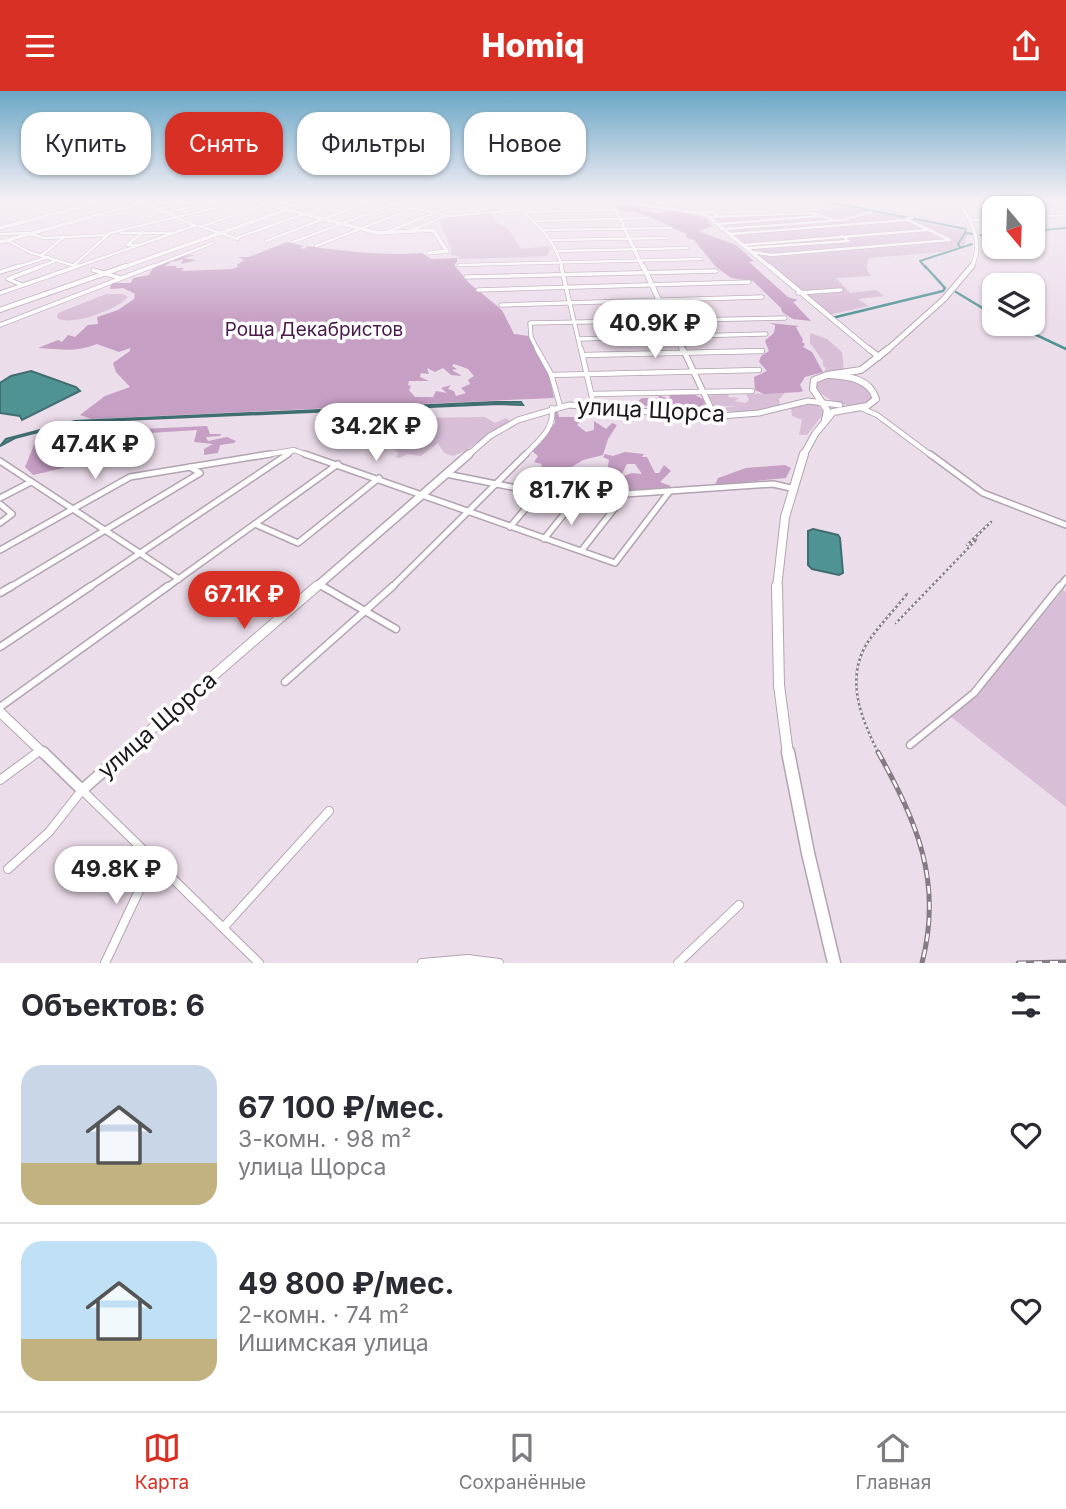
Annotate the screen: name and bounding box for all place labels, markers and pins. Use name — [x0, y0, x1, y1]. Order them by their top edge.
pin: 40.9K ₽ — [590, 301, 720, 360]
pin: 34.2K ₽ — [311, 403, 441, 463]
pin: 47.4K ₽ — [30, 421, 160, 481]
pin: 81.7K ₽ — [506, 467, 636, 527]
pin: 67.1K ₽ — [179, 571, 309, 631]
pin: 49.8K ₽ — [51, 847, 181, 906]

